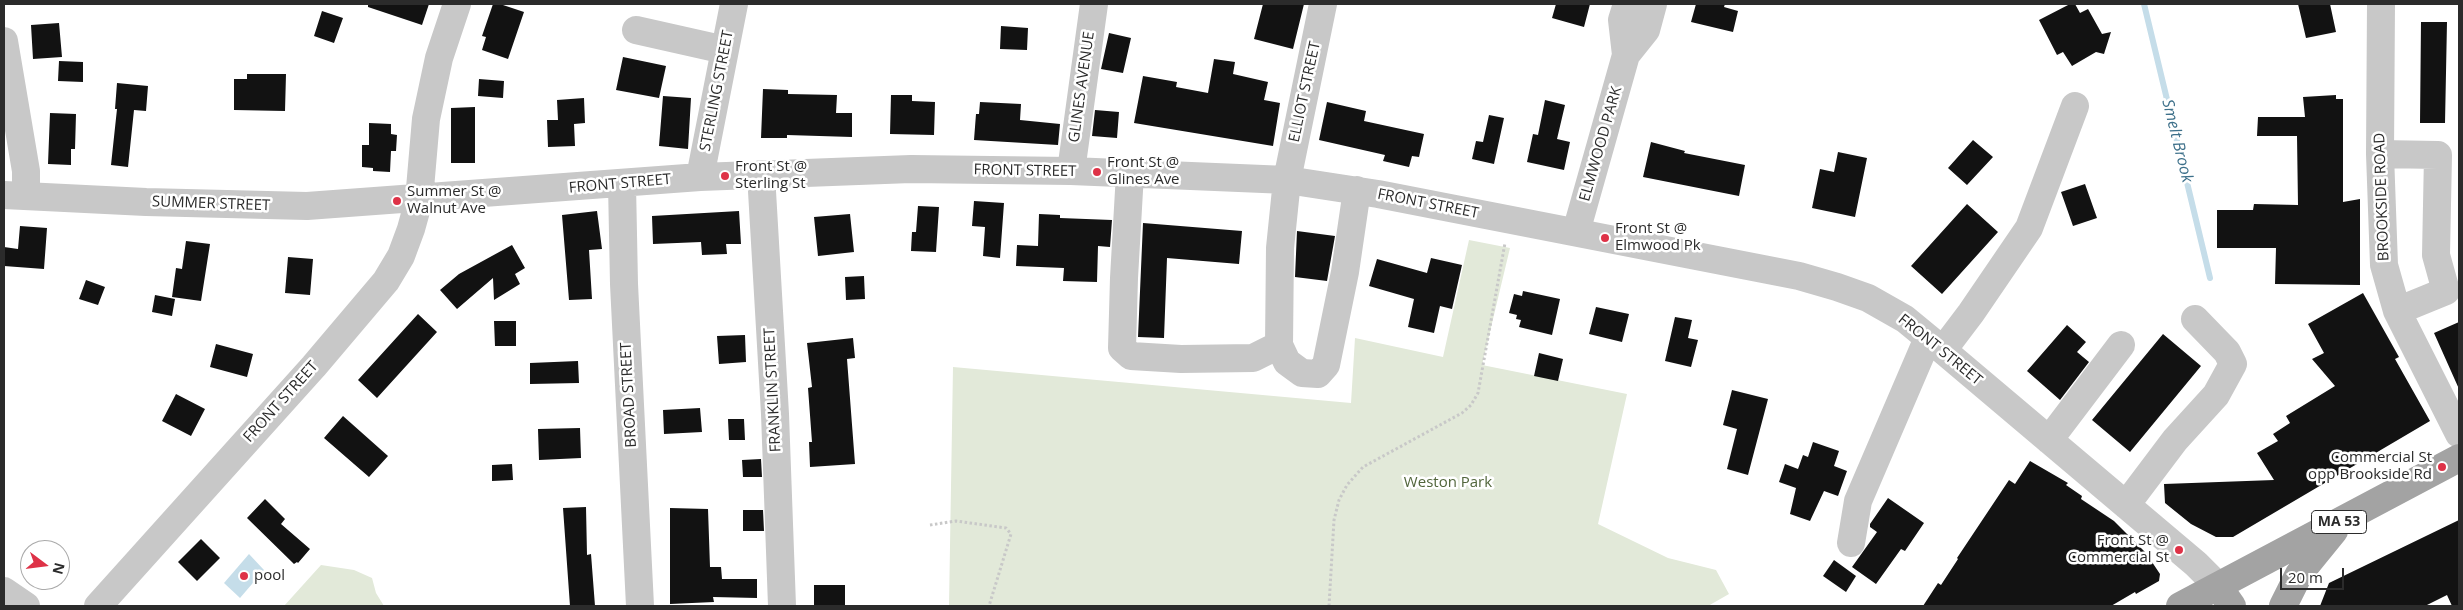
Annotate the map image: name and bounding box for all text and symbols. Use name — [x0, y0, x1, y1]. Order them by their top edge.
street label: STERLING STREET — [696, 29, 738, 153]
street label: GLINES AVENUE — [1065, 30, 1099, 144]
street label: ELLIOT STREET — [1286, 40, 1324, 144]
street label: ELMWOOD PARK — [1576, 85, 1626, 203]
water label: Smelt Brook — [2157, 97, 2197, 185]
street label: BROOKSIDE ROAD — [2371, 133, 2393, 261]
place label: Front St @ Glines Ave — [1107, 154, 1180, 189]
place label: Front St @ Sterling St — [735, 158, 807, 193]
street label: FRONT STREET — [973, 161, 1077, 181]
marker: Front St @ Glines Ave — [1091, 166, 1103, 178]
marker: Front St @ Sterling St — [719, 170, 731, 182]
street label: FRONT STREET — [568, 171, 672, 197]
place label: Summer St @ Walnut Ave — [407, 183, 502, 218]
street label: FRONT STREET — [1376, 185, 1480, 223]
street label: SUMMER STREET — [152, 193, 270, 215]
marker: Summer St @ Walnut Ave — [391, 195, 403, 207]
place label: Front St @ Elmwood Pk — [1615, 220, 1701, 255]
marker: Front St @ Elmwood Pk — [1599, 232, 1611, 244]
street label: FRONT STREET — [1894, 311, 1986, 389]
street label: FRANKLIN STREET — [761, 327, 785, 453]
street label: BROAD STREET — [617, 342, 641, 448]
street label: FRONT STREET — [240, 358, 322, 446]
place label: Commercial St opp Brookside Rd — [2308, 449, 2432, 484]
marker: Commercial St opp Brookside Rd — [2436, 461, 2448, 473]
park label: Weston Park — [1404, 474, 1492, 492]
road number: MA 53 — [2312, 511, 2366, 534]
place label: Front St @ Commercial St — [2068, 532, 2169, 567]
north arrow — [20, 540, 70, 590]
marker: Front St @ Commercial St — [2173, 544, 2185, 556]
scale bar — [2283, 558, 2347, 590]
text: N — [48, 561, 70, 577]
place label: pool — [254, 567, 285, 585]
text: 20 m — [2288, 567, 2323, 587]
marker: pool — [238, 570, 250, 582]

